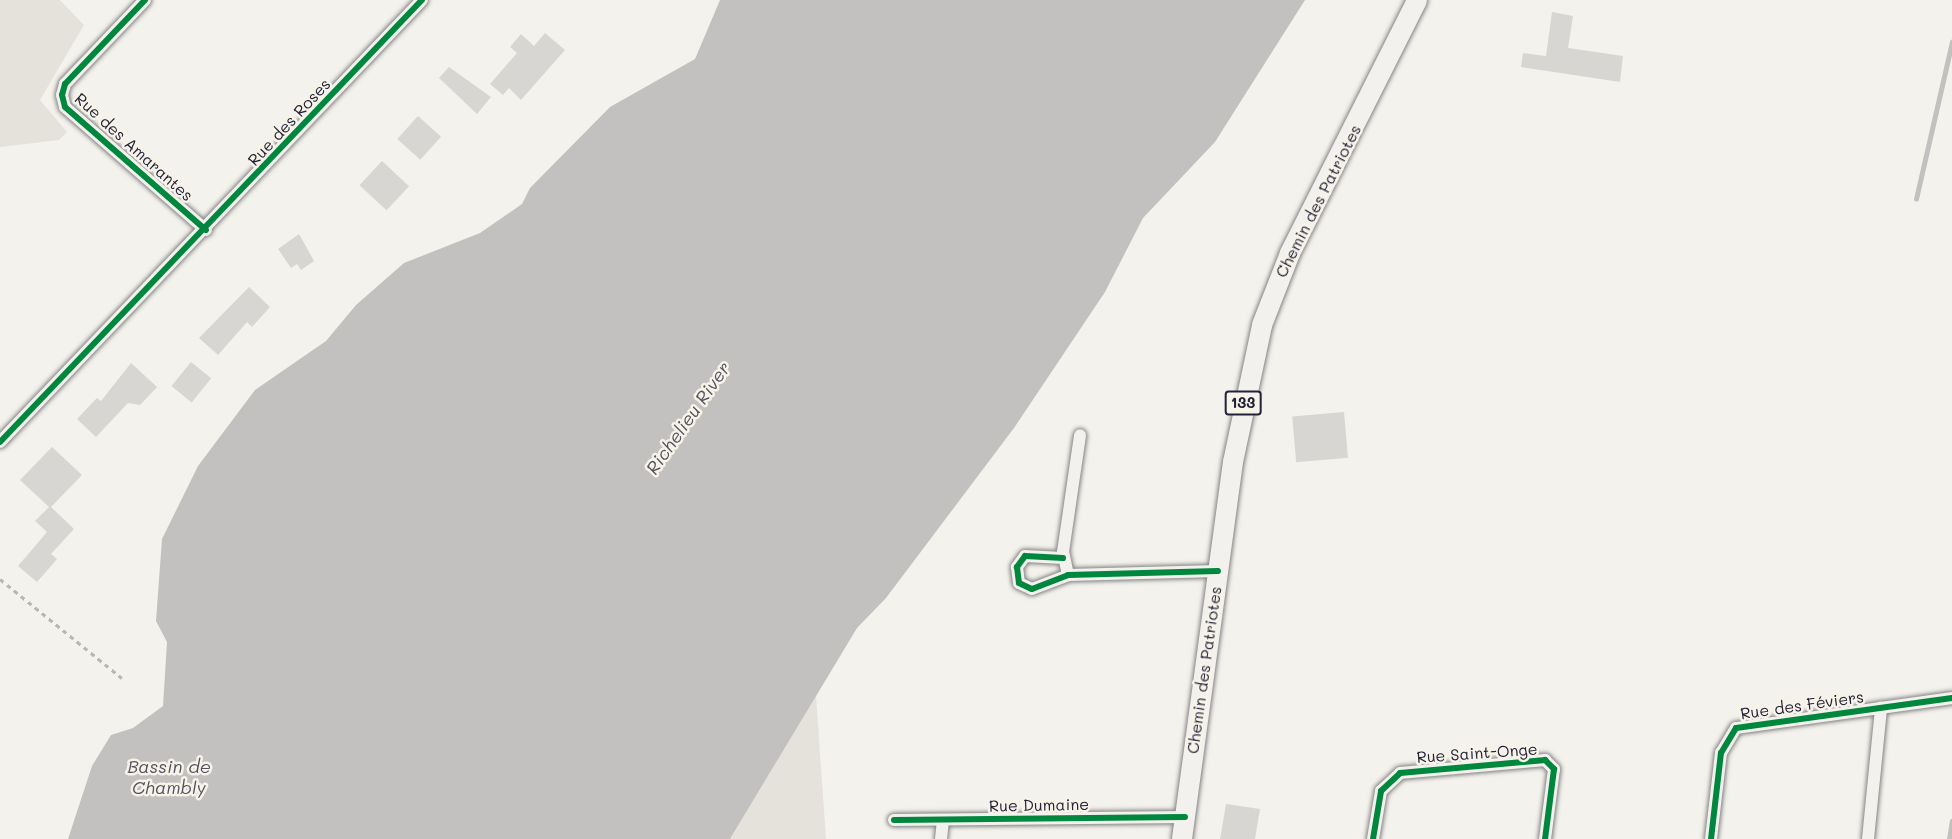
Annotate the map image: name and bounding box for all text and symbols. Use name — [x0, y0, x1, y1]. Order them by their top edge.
street label: Rue des Roses — [244, 74, 334, 170]
street label: Rue des Amarantes — [71, 89, 197, 205]
street label: Chemin des Patriotes — [1271, 121, 1365, 281]
water label: Richelieu River — [641, 358, 735, 478]
road number: 133 — [1224, 391, 1262, 415]
street label: Chemin des Patriotes — [1183, 585, 1225, 755]
street label: Rue des Féviers — [1739, 687, 1865, 723]
street label: Rue Saint-Onge — [1416, 739, 1538, 767]
water label: Bassin de Chambly — [127, 756, 211, 798]
street label: Rue Dumaine — [989, 795, 1089, 815]

